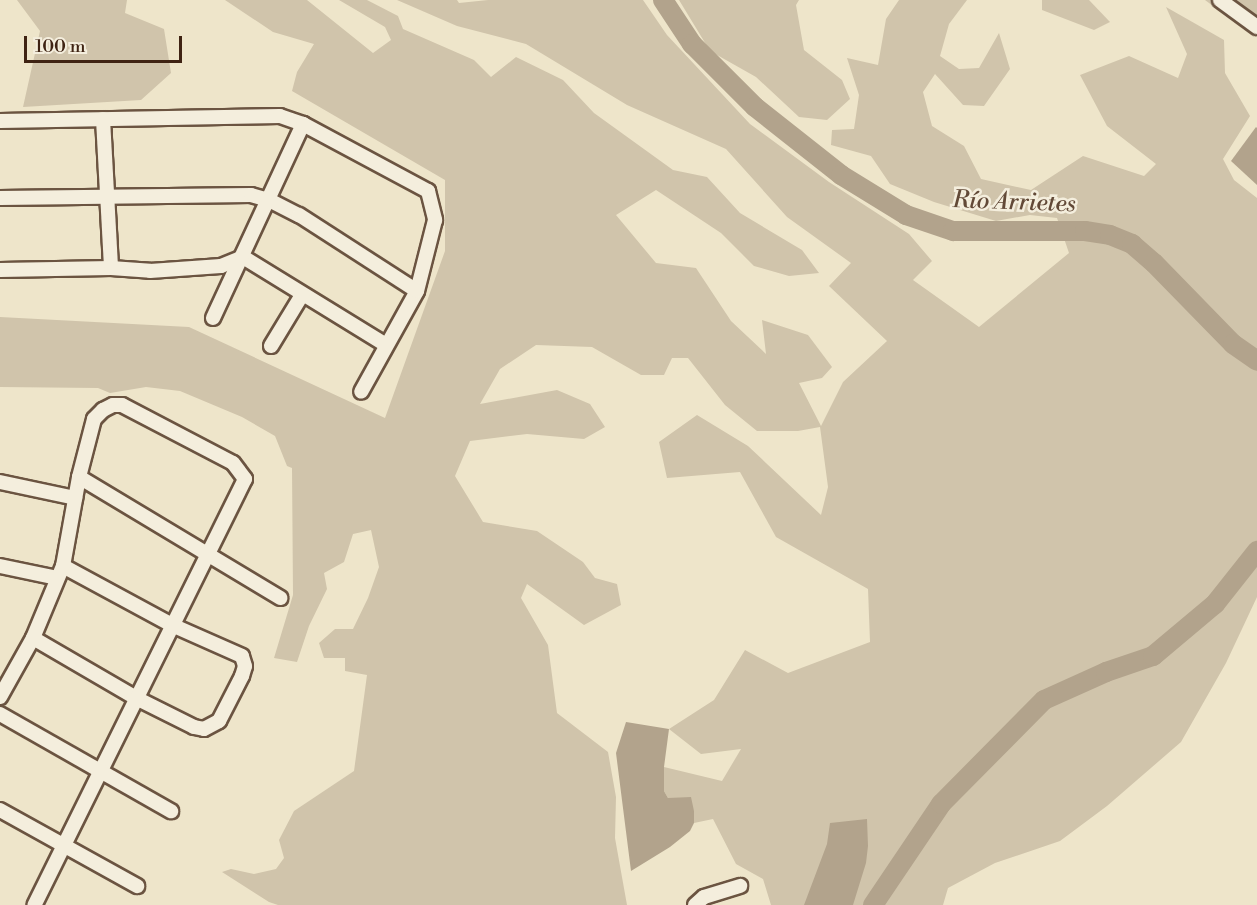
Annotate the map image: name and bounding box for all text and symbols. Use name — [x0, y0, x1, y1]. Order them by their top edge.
scale bar — [27, 24, 184, 62]
text: 100 m — [35, 35, 86, 58]
water label: Río Arrietes — [952, 186, 1076, 220]

